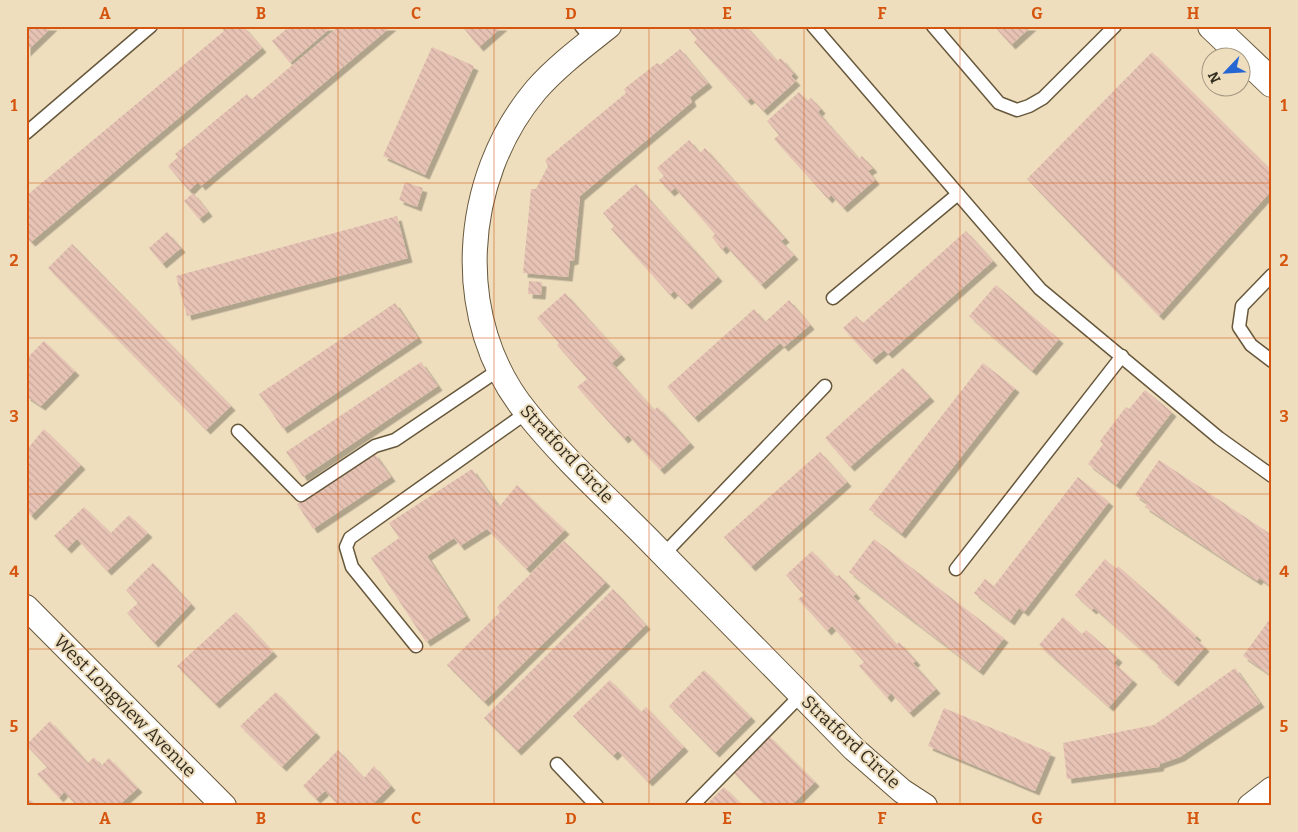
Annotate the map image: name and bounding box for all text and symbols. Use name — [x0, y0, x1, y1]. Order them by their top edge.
text: A — [99, 4, 111, 23]
text: B — [256, 4, 266, 23]
text: C — [411, 4, 421, 23]
text: D — [565, 4, 577, 23]
text: E — [722, 4, 732, 23]
text: F — [878, 4, 887, 23]
text: G — [1031, 4, 1043, 23]
text: H — [1187, 4, 1200, 23]
north arrow — [1200, 48, 1250, 98]
text: N — [1205, 69, 1225, 86]
text: 1 — [11, 96, 18, 115]
text: 1 — [1281, 96, 1288, 115]
text: 2 — [9, 251, 19, 270]
text: 2 — [1279, 251, 1289, 270]
street label: Stratford Circle — [516, 400, 618, 508]
text: 3 — [9, 407, 19, 426]
text: 3 — [1279, 407, 1289, 426]
text: 4 — [9, 562, 19, 581]
text: 4 — [1279, 562, 1289, 581]
street label: West Longview Avenue — [49, 630, 201, 782]
street label: Stratford Circle — [797, 691, 905, 793]
text: 5 — [10, 717, 19, 736]
text: 5 — [1280, 717, 1289, 736]
text: A — [99, 809, 111, 828]
text: B — [256, 809, 266, 828]
text: C — [411, 809, 421, 828]
text: D — [565, 809, 577, 828]
text: E — [722, 809, 732, 828]
text: F — [878, 809, 887, 828]
text: G — [1031, 809, 1043, 828]
text: H — [1187, 809, 1200, 828]

